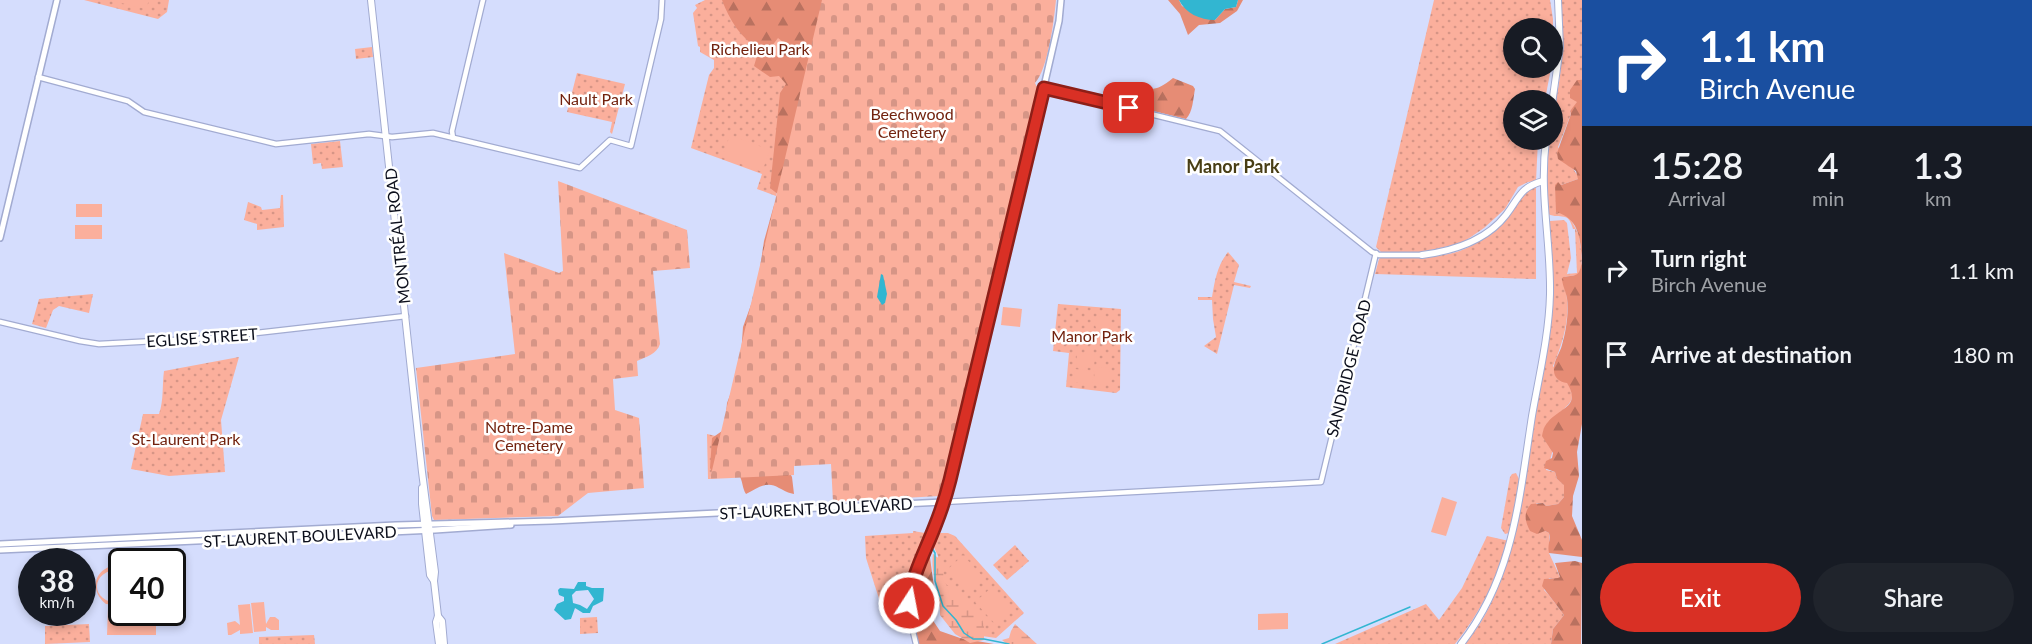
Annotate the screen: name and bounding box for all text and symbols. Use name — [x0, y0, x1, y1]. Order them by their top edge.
map controls — [1503, 18, 1563, 150]
button: search — [1503, 18, 1563, 78]
text: 1.1 km — [1699, 21, 1826, 71]
icon: right — [1600, 24, 1678, 102]
park label: Richelieu Park — [710, 39, 810, 58]
text: Birch Avenue — [1699, 72, 1855, 105]
pin — [1103, 82, 1154, 133]
park label: Nault Park — [559, 89, 634, 108]
button: layers — [1503, 90, 1563, 150]
icon: arrive — [1112, 91, 1145, 124]
park label: Beechwood Cemetery — [870, 104, 954, 141]
text: 15:28 — [1651, 143, 1743, 187]
text: 4 — [1818, 143, 1839, 187]
text: 1.3 — [1913, 143, 1963, 187]
district label: Manor Park — [1186, 155, 1280, 177]
street label: MONTRÉAL ROAD — [380, 167, 414, 305]
text: Arrival — [1668, 186, 1726, 210]
text: min — [1812, 186, 1844, 210]
text: km — [1925, 186, 1952, 210]
text: Turn right — [1651, 245, 1746, 272]
icon: right — [1600, 254, 1633, 287]
text: 1.1 km — [1948, 257, 2014, 284]
text: Birch Avenue — [1651, 272, 1767, 296]
street label: SANDRIDGE ROAD — [1322, 297, 1374, 439]
street label: EGLISE STREET — [146, 324, 259, 350]
park label: Manor Park — [1051, 326, 1134, 345]
icon: arrive — [1600, 338, 1633, 371]
text: Arrive at destination — [1651, 341, 1852, 368]
text: 180 m — [1952, 341, 2014, 368]
park label: Notre-Dame Cemetery — [485, 417, 573, 454]
park label: St-Laurent Park — [132, 429, 241, 448]
street label: ST-LAURENT BOULEVARD — [719, 493, 913, 523]
street label: ST-LAURENT BOULEVARD — [203, 521, 397, 551]
speed limit sign: 40 — [108, 548, 186, 626]
text: 38 — [40, 562, 74, 598]
button: Exit — [1600, 563, 1801, 632]
button: Share — [1813, 563, 2014, 632]
position arrow — [877, 571, 941, 635]
text: km/h — [39, 593, 75, 611]

